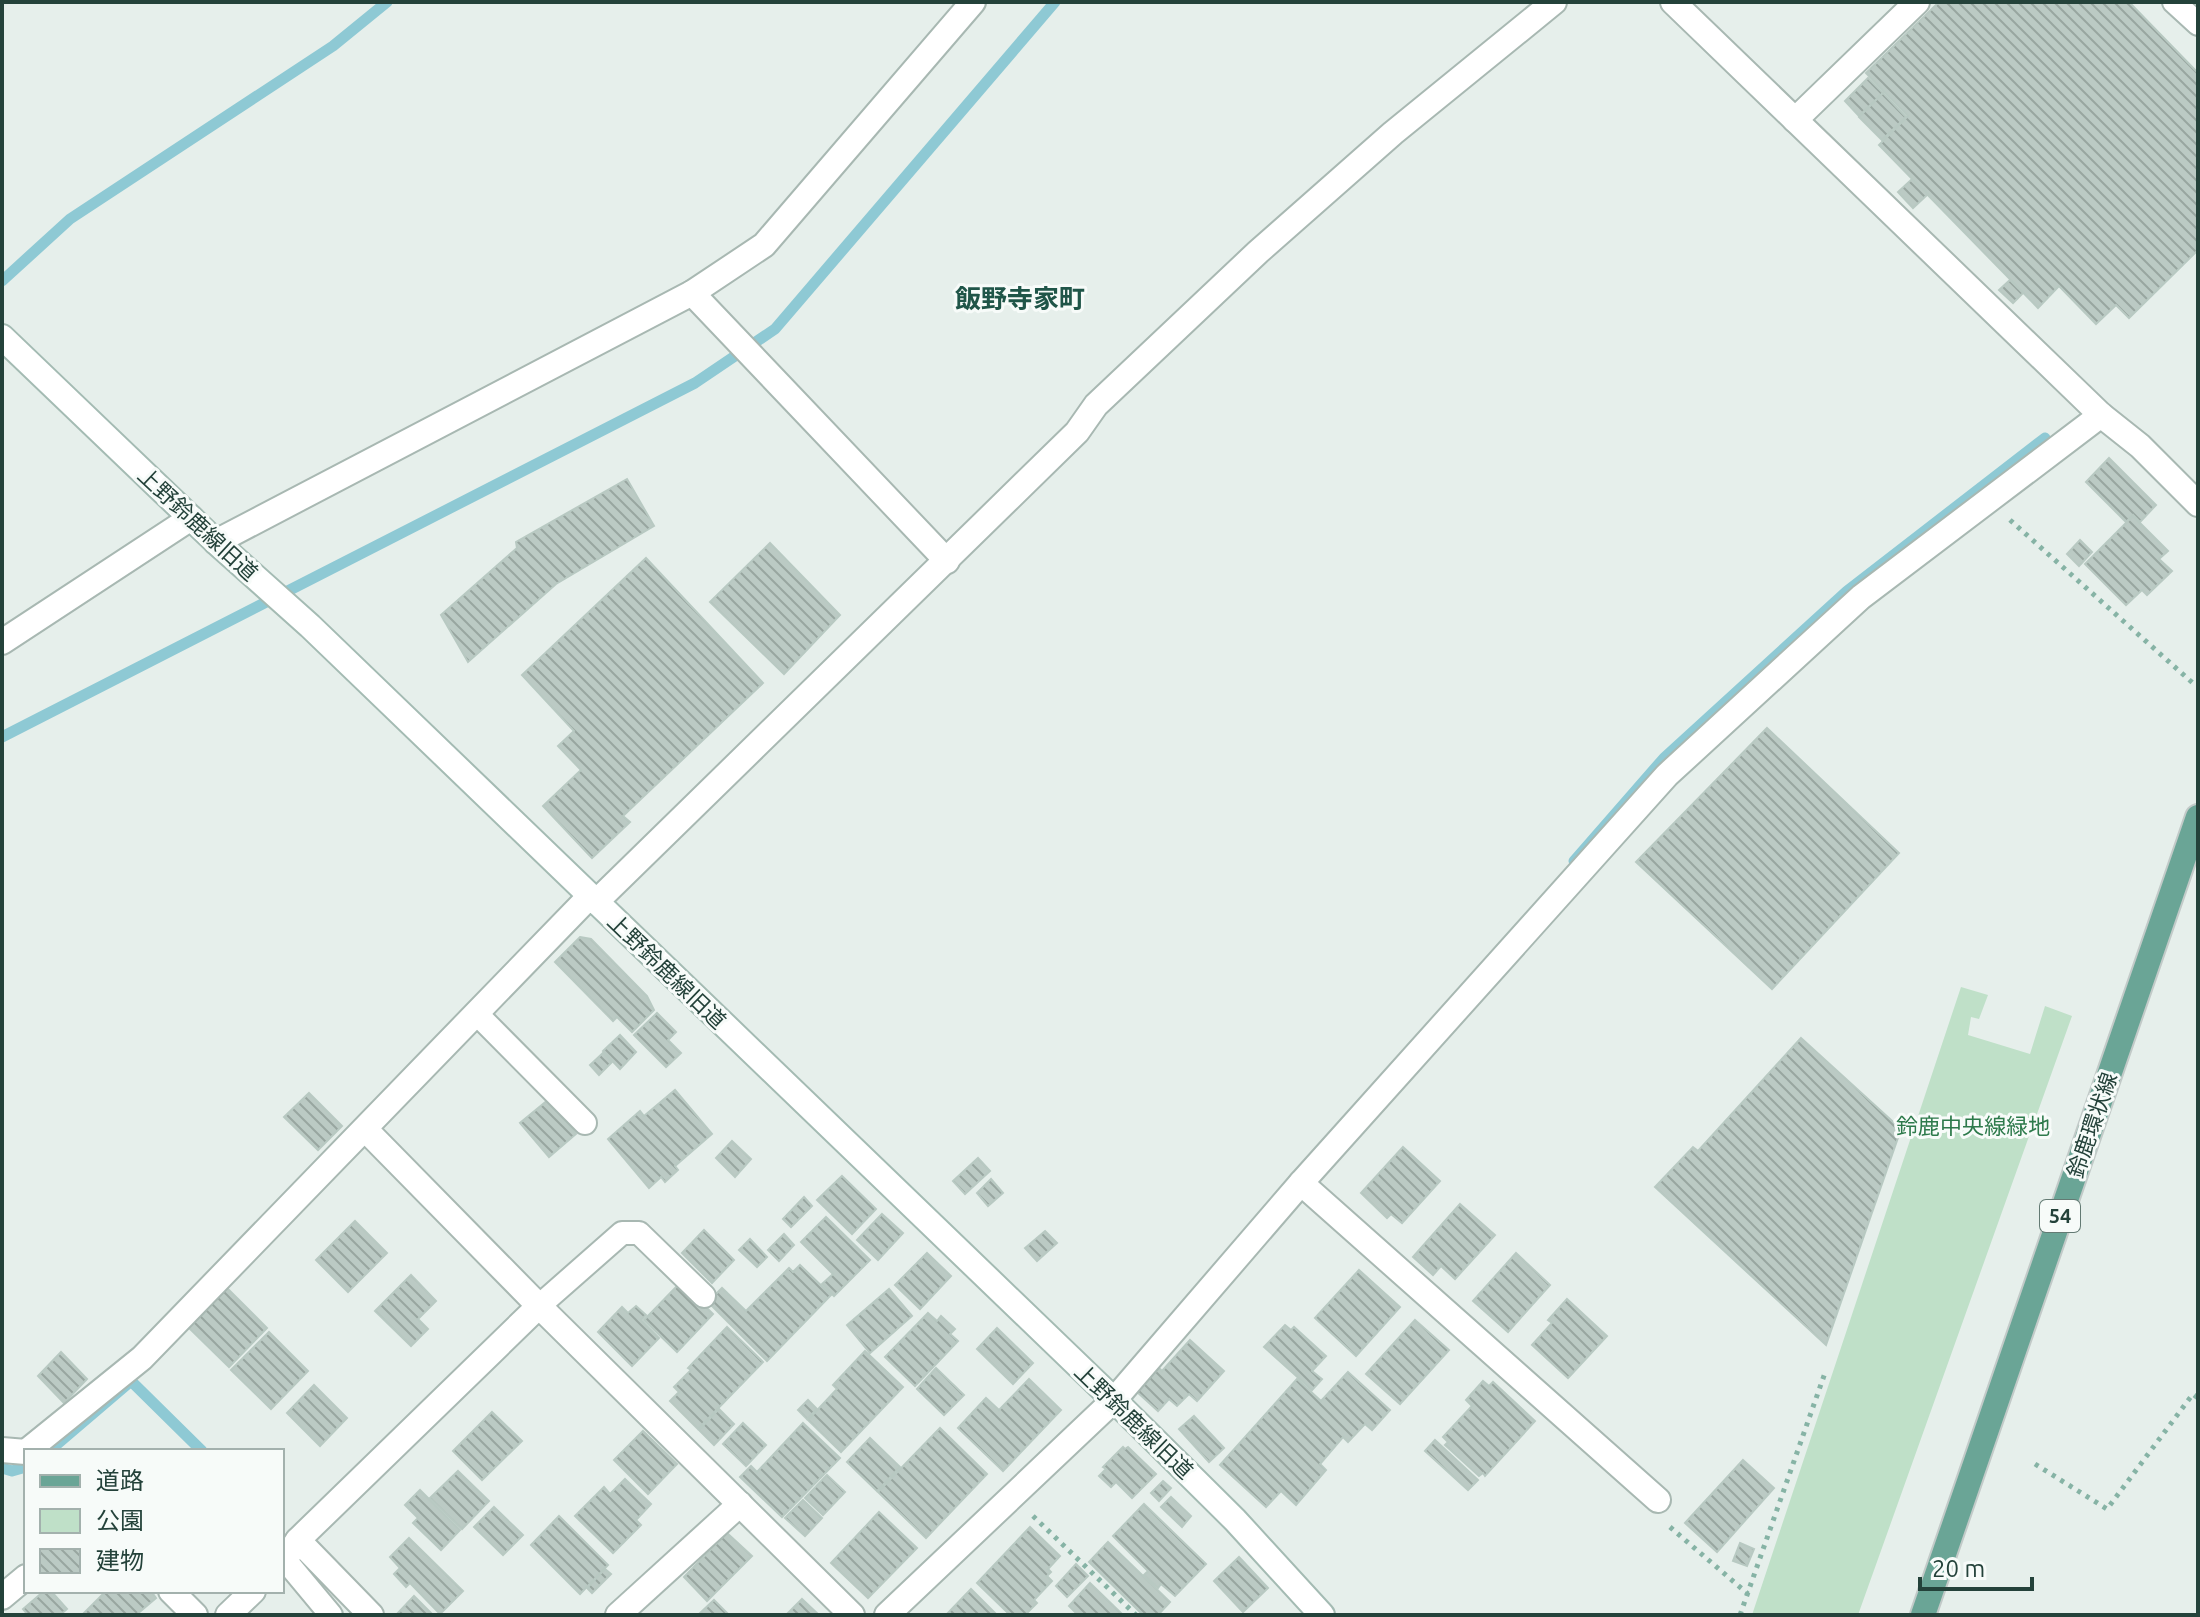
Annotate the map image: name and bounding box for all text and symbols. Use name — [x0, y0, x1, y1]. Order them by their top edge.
district label: 飯野寺家町 — [955, 284, 1085, 313]
street label: 上野鈴鹿線旧道 — [133, 462, 263, 585]
street label: 上野鈴鹿線旧道 — [603, 908, 731, 1033]
street label: 鈴鹿環状線 — [2062, 1069, 2121, 1181]
park label: 鈴鹿中央線緑地 — [1896, 1113, 2050, 1138]
road number: 54 — [2040, 1200, 2080, 1232]
street label: 上野鈴鹿線旧道 — [1070, 1358, 1198, 1483]
legend — [24, 1449, 284, 1593]
text: 道路 — [96, 1467, 144, 1494]
text: 公園 — [96, 1507, 144, 1534]
scale bar — [1920, 1541, 2032, 1591]
text: 建物 — [96, 1547, 144, 1574]
text: 20 m — [1932, 1555, 1985, 1582]

